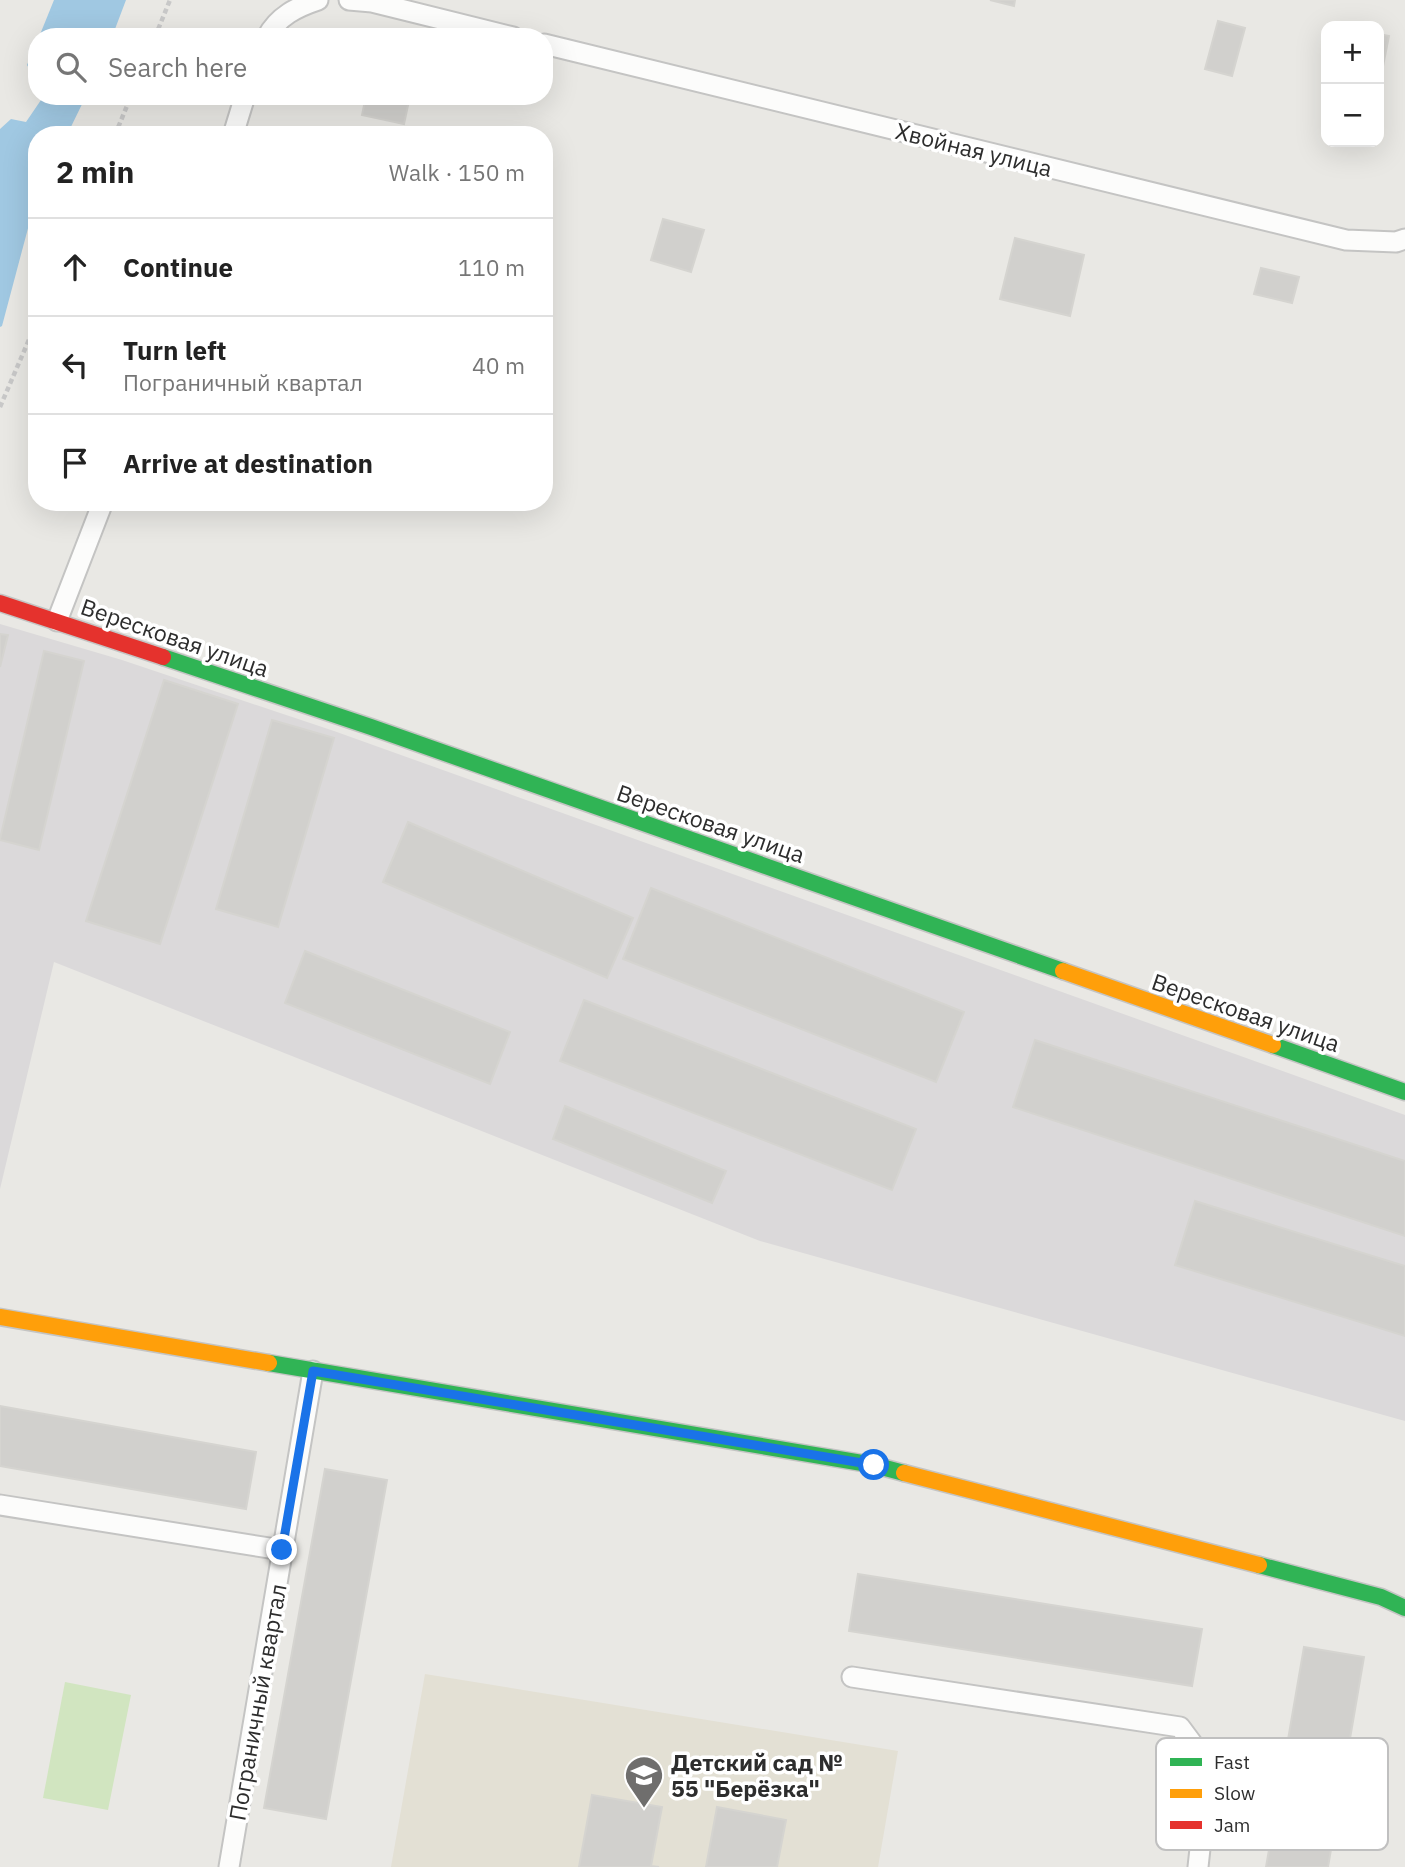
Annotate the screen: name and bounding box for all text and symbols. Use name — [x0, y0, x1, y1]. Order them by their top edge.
map controls — [1321, 21, 1384, 147]
button: + — [1321, 21, 1384, 84]
search box — [28, 28, 553, 105]
icon: search — [52, 48, 90, 86]
text: Search here — [108, 50, 247, 84]
button: − — [1321, 84, 1384, 147]
street label: Хвойная улица — [892, 115, 1056, 183]
text: 2 min — [56, 152, 134, 191]
text: Walk · 150 m — [389, 157, 525, 187]
icon: ahead — [56, 248, 94, 286]
text: Continue — [123, 250, 233, 284]
text: 110 m — [458, 252, 525, 282]
text: Turn left — [123, 333, 226, 367]
icon: left — [56, 346, 94, 384]
text: 40 m — [472, 350, 525, 380]
text: Пограничный квартал — [123, 367, 363, 397]
icon: arrive — [56, 444, 94, 482]
text: Arrive at destination — [123, 446, 373, 480]
street label: Вересковая улица — [77, 591, 273, 683]
street label: Вересковая улица — [613, 777, 809, 869]
street label: Вересковая улица — [1148, 966, 1344, 1058]
route start — [858, 1449, 889, 1480]
route end — [266, 1534, 297, 1565]
street label: Пограничный квартал — [221, 1581, 293, 1823]
legend — [1156, 1738, 1388, 1850]
place label: Детский сад № 55 "Берёзка" — [671, 1747, 843, 1803]
text: Fast — [1214, 1750, 1250, 1774]
school or university icon: Детский сад № 55 "Берёзка" — [623, 1754, 665, 1809]
text: Slow — [1214, 1781, 1255, 1805]
text: Jam — [1214, 1813, 1250, 1837]

